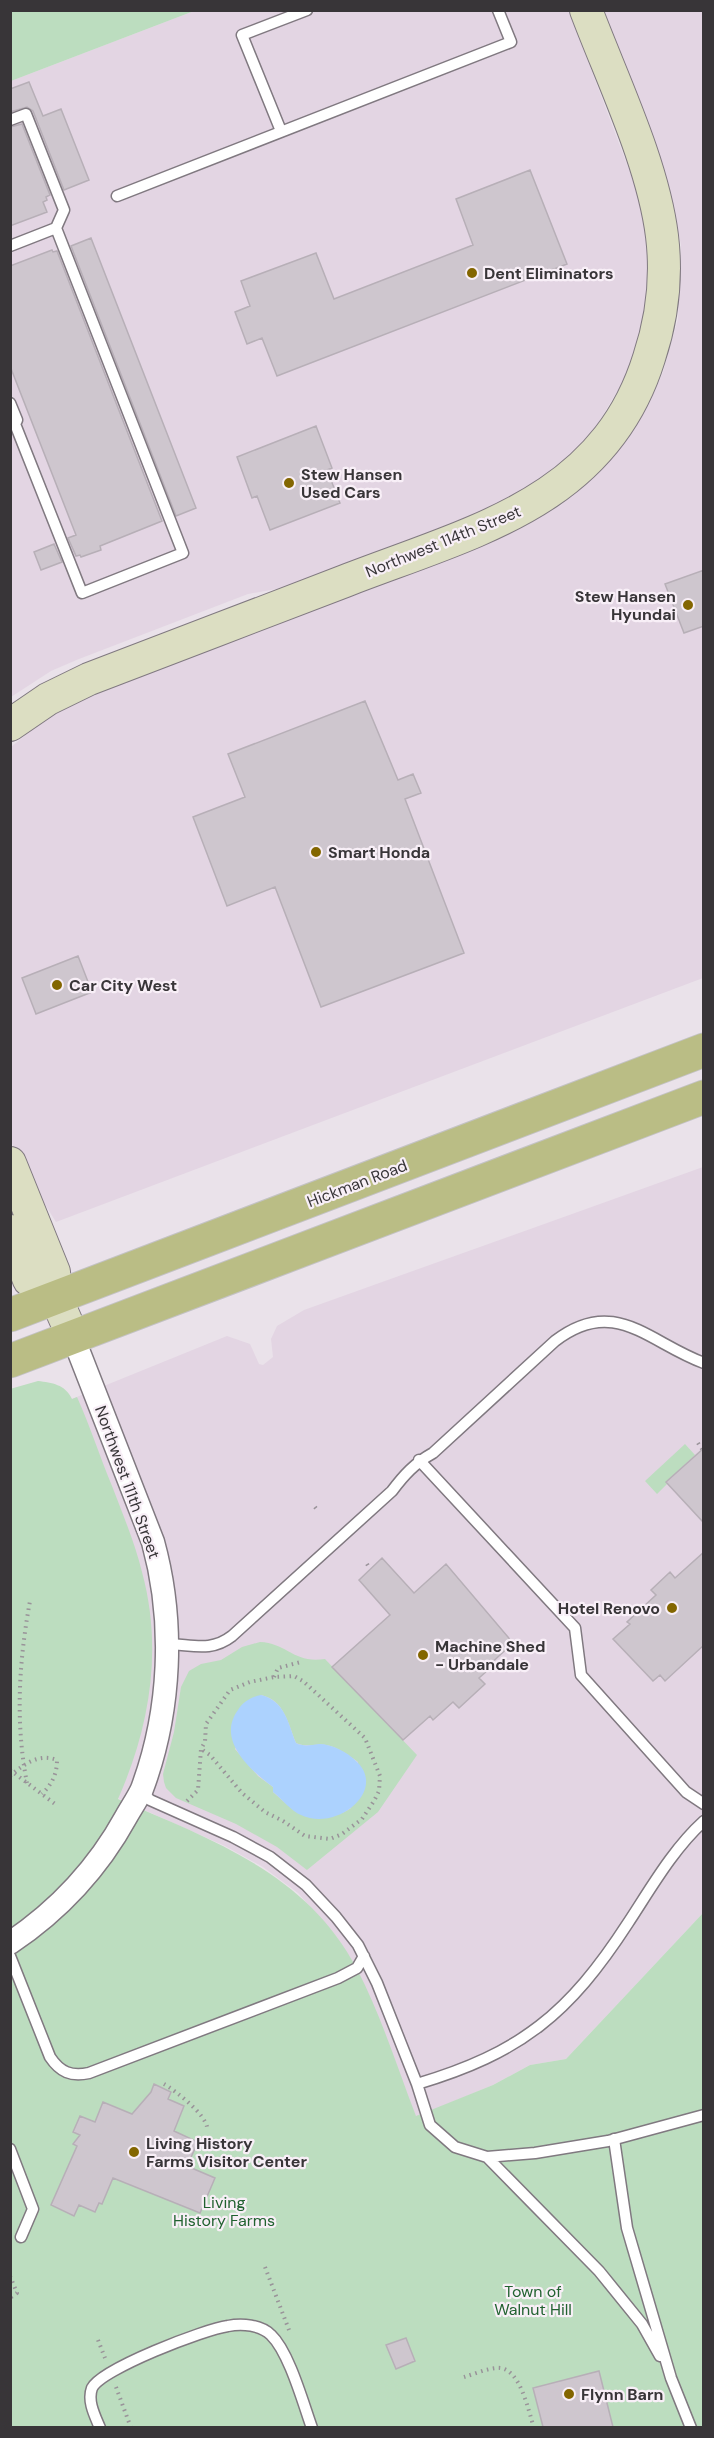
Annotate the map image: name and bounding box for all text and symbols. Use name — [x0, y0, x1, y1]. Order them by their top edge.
place label: Dent Eliminators — [484, 263, 614, 284]
marker: Dent Eliminators — [465, 266, 479, 280]
place label: Stew Hansen Used Cars — [301, 464, 402, 503]
marker: Stew Hansen Used Cars — [282, 476, 296, 490]
street label: Northwest 114th Street — [362, 501, 524, 582]
place label: Stew Hansen Hyundai — [575, 586, 676, 625]
marker: Stew Hansen Hyundai — [681, 598, 695, 612]
place label: Smart Honda — [328, 842, 430, 863]
marker: Smart Honda — [309, 845, 323, 859]
place label: Car City West — [69, 975, 177, 996]
marker: Car City West — [50, 978, 64, 992]
street label: Hickman Road — [304, 1155, 410, 1212]
street label: Northwest 111th Street — [90, 1403, 165, 1561]
place label: Hotel Renovo — [558, 1598, 660, 1619]
marker: Hotel Renovo — [665, 1601, 679, 1615]
place label: Machine Shed - Urbandale — [435, 1636, 545, 1675]
marker: Machine Shed - Urbandale — [416, 1648, 430, 1662]
place label: Living History Farms Visitor Center — [146, 2133, 307, 2172]
marker: Living History Farms Visitor Center — [127, 2145, 141, 2159]
park label: Living History Farms — [173, 2192, 275, 2231]
park label: Town of Walnut Hill — [494, 2281, 572, 2320]
place label: Flynn Barn — [581, 2384, 663, 2405]
marker: Flynn Barn — [562, 2387, 576, 2401]

